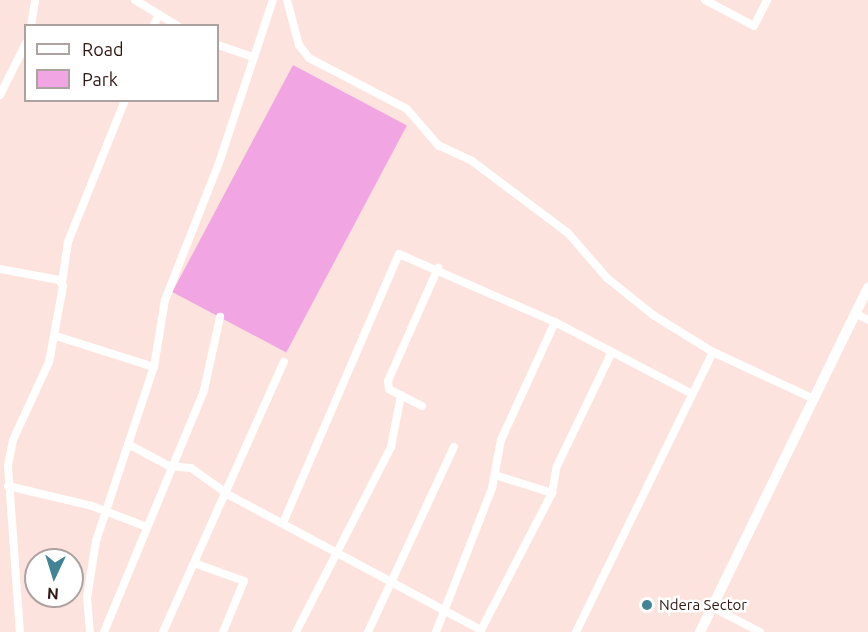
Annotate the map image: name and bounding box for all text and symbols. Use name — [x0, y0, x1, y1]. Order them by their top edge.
legend — [24, 24, 219, 102]
text: Road — [82, 39, 124, 59]
text: Park — [82, 69, 118, 89]
north arrow — [24, 548, 84, 608]
text: N — [46, 585, 59, 603]
place label: Ndera Sector — [659, 596, 747, 614]
marker: Ndera Sector — [640, 598, 654, 612]

